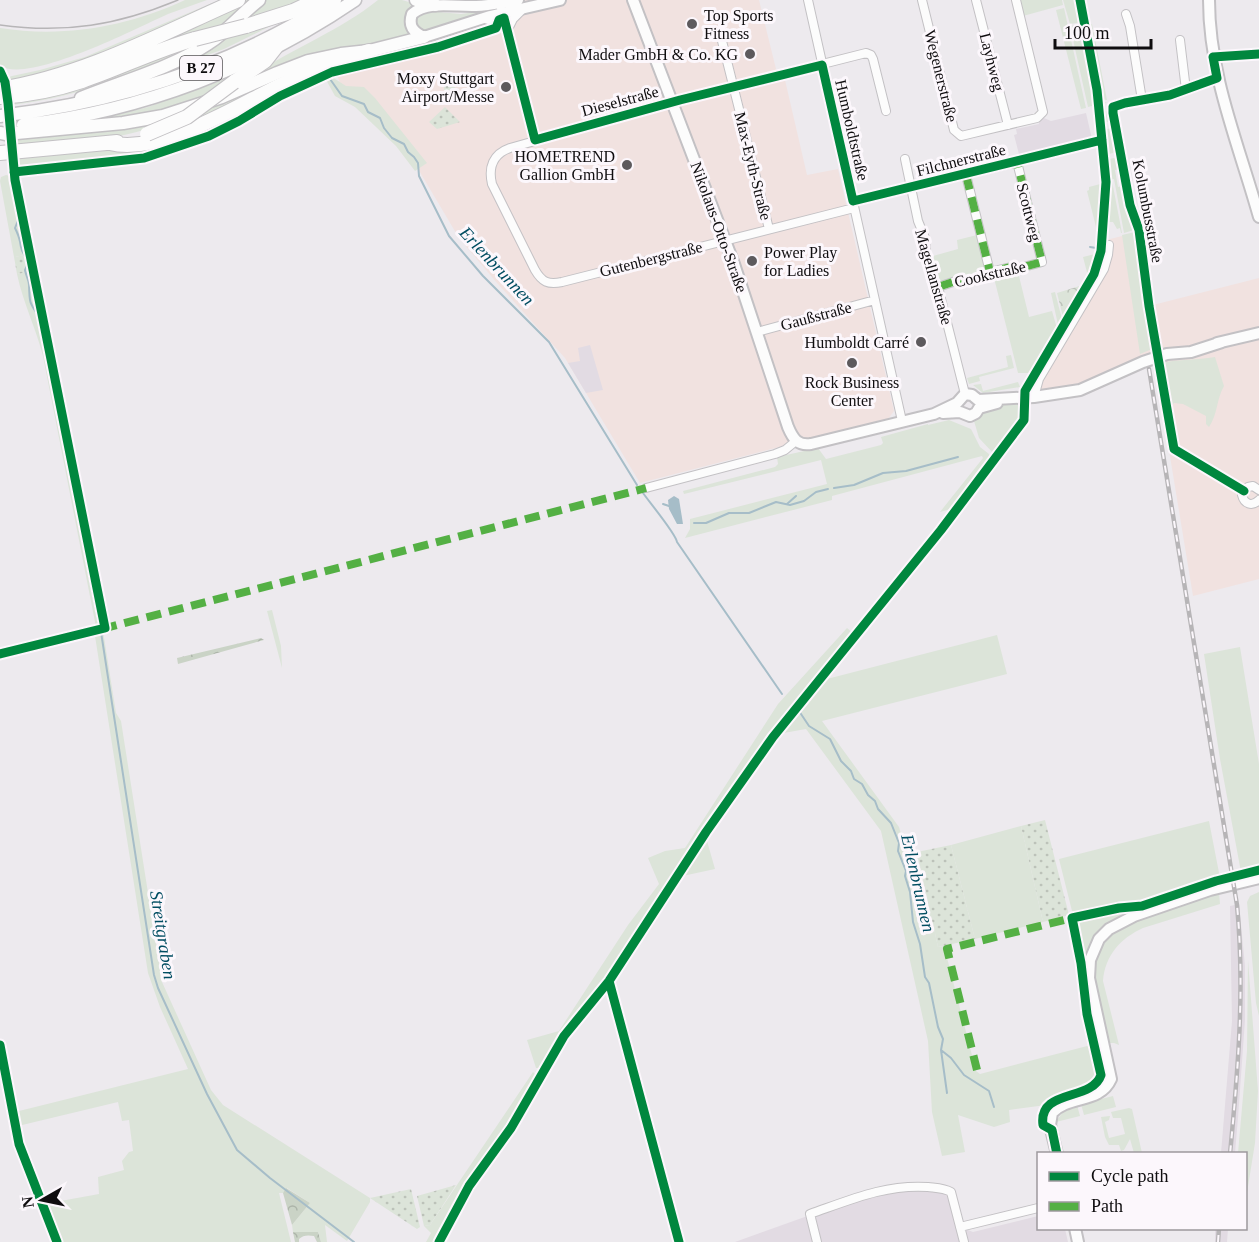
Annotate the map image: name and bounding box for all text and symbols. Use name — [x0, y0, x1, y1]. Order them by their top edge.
place label: Top Sports Fitness — [704, 7, 774, 42]
scale bar — [1055, 12, 1151, 50]
marker: Top Sports Fitness — [685, 17, 699, 31]
text: 100 m — [1064, 23, 1110, 43]
street label: Wegenerstraße — [920, 28, 961, 124]
street label: Layhweg — [976, 31, 1007, 93]
place label: Mader GmbH & Co. KG — [578, 46, 738, 63]
marker: Mader GmbH & Co. KG — [743, 47, 757, 61]
road number: B 27 — [180, 56, 222, 80]
place label: Moxy Stuttgart Airport/Messe — [397, 70, 495, 106]
street label: Humboldtstraße — [832, 78, 872, 182]
marker: Moxy Stuttgart Airport/Messe — [499, 80, 513, 94]
street label: Dieselstraße — [580, 83, 660, 119]
street label: Max-Eyth-Straße — [730, 110, 775, 222]
street label: Filchnerstraße — [915, 141, 1007, 179]
place label: HOMETREND Gallion GmbH — [515, 148, 615, 183]
marker: HOMETREND Gallion GmbH — [620, 158, 634, 172]
street label: Kolumbusstraße — [1130, 158, 1166, 264]
street label: Nikolaus-Otto-Straße — [687, 159, 751, 295]
street label: Scottweg — [1013, 181, 1044, 243]
water label: Erlenbrunnen — [455, 222, 538, 309]
street label: Magellanstraße — [911, 227, 956, 327]
street label: Gutenbergstraße — [598, 238, 704, 281]
place label: Power Play for Ladies — [764, 244, 837, 279]
marker: Power Play for Ladies — [745, 254, 759, 268]
street label: Cookstraße — [953, 258, 1027, 290]
street label: Gaußstraße — [779, 298, 853, 334]
place label: Humboldt Carré — [805, 334, 909, 351]
marker: Humboldt Carré — [914, 335, 928, 349]
marker: Rock Business Center — [845, 356, 859, 370]
place label: Rock Business Center — [805, 374, 899, 409]
water label: Erlenbrunnen — [897, 831, 939, 934]
water label: Streitgraben — [146, 889, 180, 981]
legend — [1037, 1152, 1247, 1230]
text: Cycle path — [1091, 1166, 1168, 1186]
north arrow — [12, 1170, 72, 1230]
text: N — [18, 1195, 37, 1209]
text: Path — [1091, 1196, 1123, 1216]

